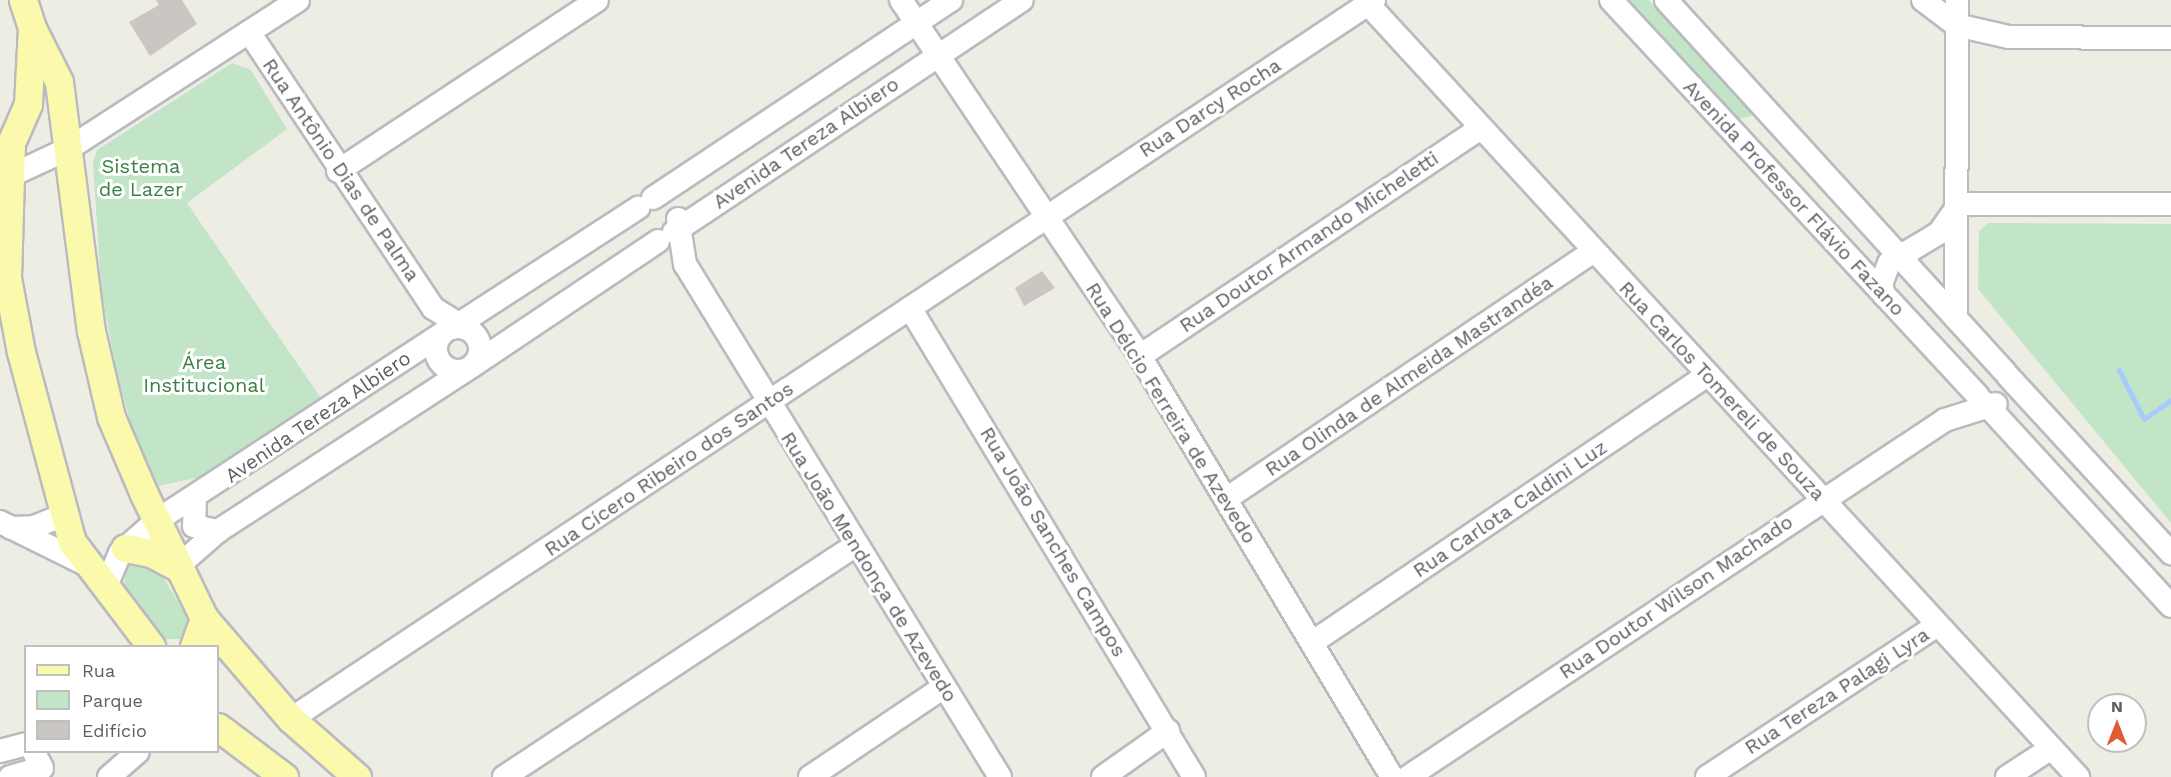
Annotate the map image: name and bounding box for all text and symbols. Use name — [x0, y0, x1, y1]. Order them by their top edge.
street label: Rua Antônio Dias de Palma — [257, 53, 425, 287]
street label: Rua Darcy Rocha — [1134, 53, 1286, 163]
street label: Avenida Tereza Albiero — [708, 71, 904, 215]
street label: Avenida Professor Flávio Fazano — [1678, 75, 1910, 321]
street label: Rua Doutor Armando Micheletti — [1174, 146, 1444, 338]
park label: Sistema de Lazer — [99, 154, 183, 201]
street label: Rua Olinda de Almeida Mastrandéa — [1260, 270, 1558, 482]
street label: Rua Carlos Tomereli de Souza — [1614, 276, 1830, 506]
street label: Rua Délcio Ferreira de Azevedo — [1080, 277, 1262, 549]
street label: Avenida Tereza Albiero — [220, 345, 416, 489]
park label: Área Institucional — [143, 351, 265, 398]
street label: Rua Cícero Ribeiro dos Santos — [540, 376, 798, 562]
street label: Rua João Sanches Campos — [975, 422, 1131, 662]
street label: Rua João Mendonça de Azevedo — [775, 427, 963, 707]
street label: Rua Carlota Caldini Luz — [1408, 435, 1612, 583]
street label: Rua Doutor Wilson Machado — [1554, 509, 1798, 685]
street label: Rua Tereza Palagi Lyra — [1740, 622, 1934, 760]
legend — [24, 645, 219, 753]
text: Rua — [82, 660, 115, 681]
text: Parque — [82, 690, 143, 711]
north arrow — [2087, 693, 2147, 753]
text: N — [2111, 697, 2123, 716]
text: Edifício — [82, 720, 147, 741]

